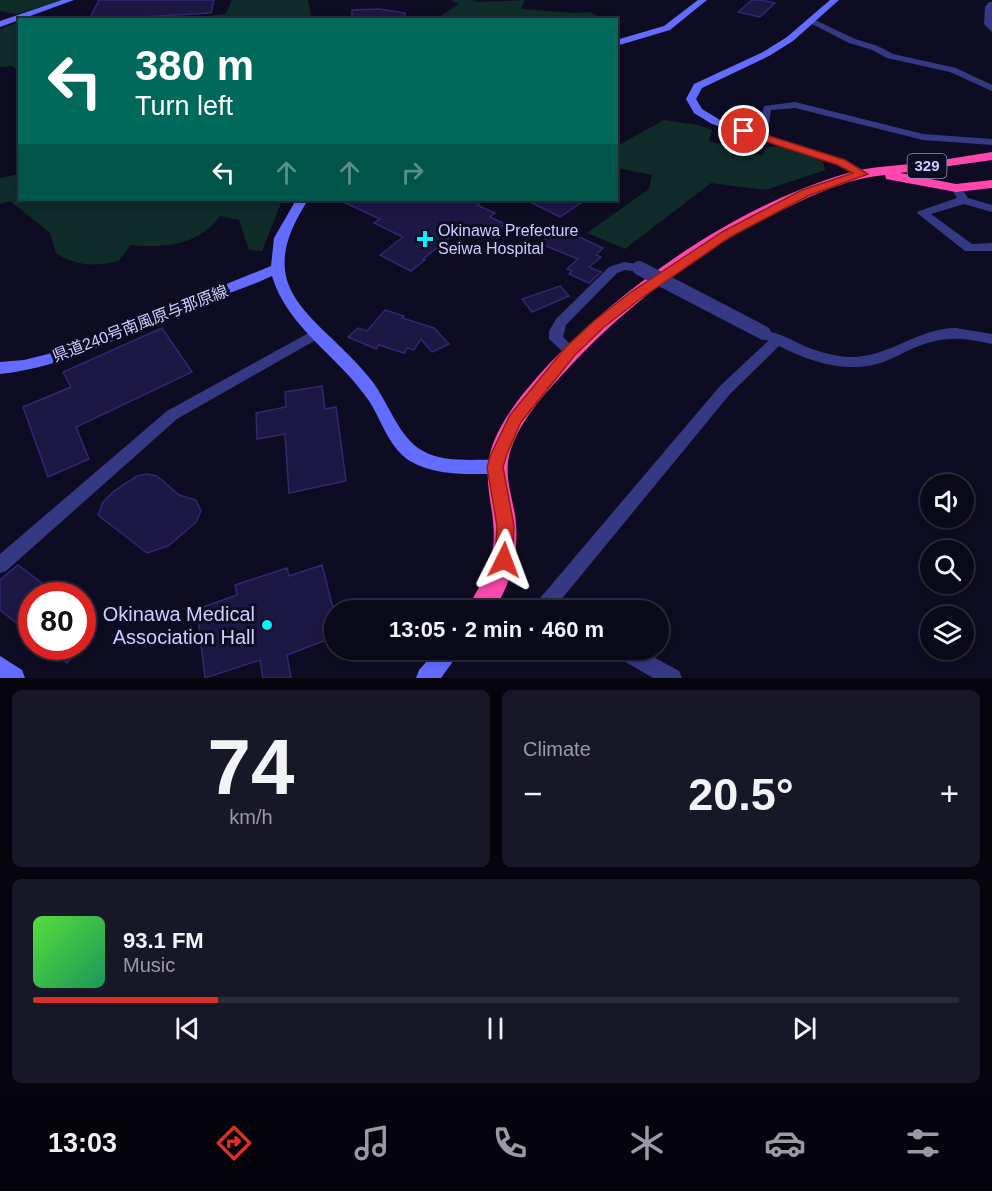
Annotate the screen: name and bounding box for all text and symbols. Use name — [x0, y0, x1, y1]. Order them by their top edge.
icon: left — [36, 42, 114, 120]
text: 380 m — [135, 42, 254, 89]
text: Turn left — [135, 91, 233, 121]
pin — [718, 105, 769, 156]
icon: arrive — [727, 114, 760, 147]
road number: 329 — [908, 154, 946, 178]
icon: left — [207, 156, 240, 189]
icon: ahead — [270, 156, 303, 189]
icon: ahead — [333, 156, 366, 189]
icon: right — [396, 156, 429, 189]
place label: Okinawa Prefecture Seiwa Hospital — [438, 222, 579, 257]
marker: Okinawa Prefecture Seiwa Hospital — [416, 230, 434, 248]
street label: 県道240号南風原与那原線 — [50, 282, 230, 365]
map controls — [920, 474, 974, 660]
button: sound — [920, 474, 974, 528]
position arrow — [472, 528, 536, 592]
button: search — [920, 540, 974, 594]
speed limit sign: 80 — [18, 582, 96, 660]
place label: Okinawa Medical Association Hall — [103, 603, 255, 648]
button: layers — [920, 606, 974, 660]
text: 13:05 · 2 min · 460 m — [389, 617, 604, 642]
marker: Okinawa Medical Association Hall — [260, 618, 274, 632]
text: 74 — [208, 723, 294, 811]
text: Climate — [523, 738, 591, 760]
text: 20.5° — [688, 769, 794, 820]
text: − — [523, 775, 542, 812]
text: + — [940, 775, 959, 812]
text: km/h — [229, 806, 273, 828]
text: 93.1 FM — [123, 928, 204, 953]
text: Music — [123, 954, 175, 976]
icon: previous — [171, 1012, 204, 1045]
icon: pause — [479, 1012, 512, 1045]
icon: next — [788, 1012, 821, 1045]
icon: directions — [213, 1122, 255, 1164]
icon: music — [351, 1122, 393, 1164]
icon: phone — [489, 1122, 531, 1164]
icon: climate — [626, 1122, 668, 1164]
icon: car — [764, 1122, 806, 1164]
icon: filters — [902, 1122, 944, 1164]
text: 13:03 — [48, 1128, 117, 1158]

